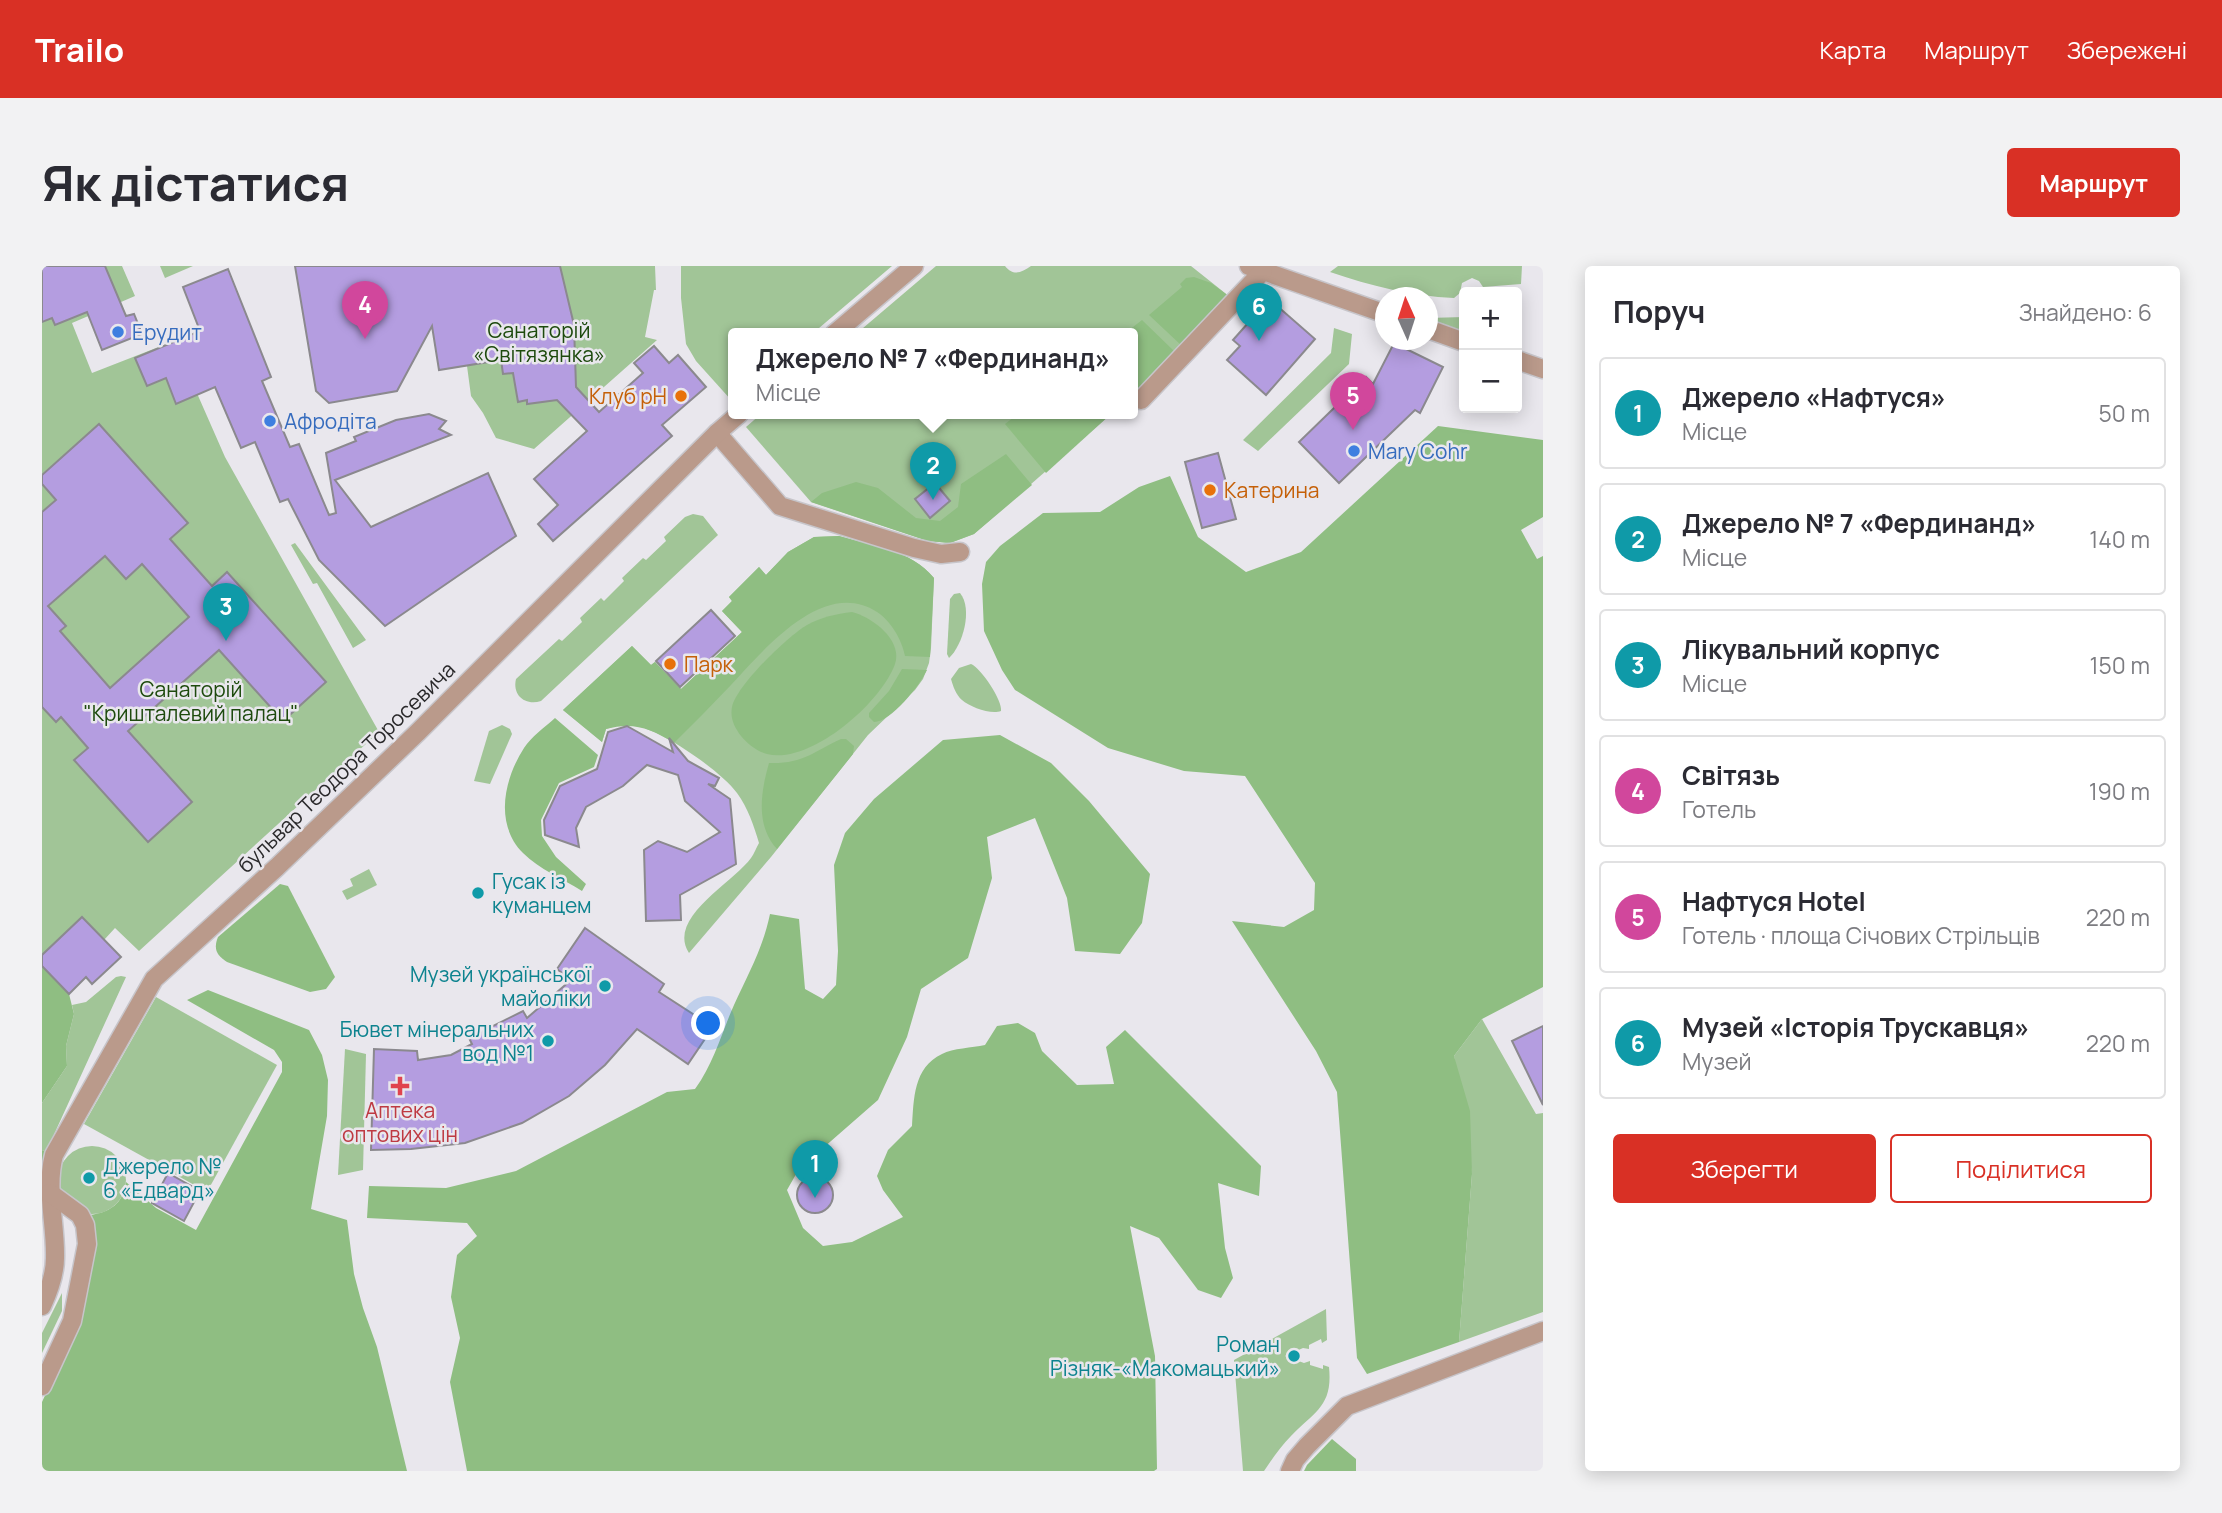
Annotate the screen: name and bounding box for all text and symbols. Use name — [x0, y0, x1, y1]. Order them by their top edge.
text: Trailo — [35, 27, 124, 72]
text: Карта — [1820, 33, 1886, 66]
text: Маршрут — [1924, 33, 2029, 66]
text: Збережені — [2067, 33, 2187, 66]
button: Маршрут — [2007, 148, 2180, 217]
text: Як дістатися — [42, 149, 349, 216]
pin: 4 — [342, 281, 388, 339]
pin: 6 — [1236, 283, 1282, 341]
north arrow — [1375, 287, 1438, 350]
map controls — [1459, 287, 1522, 413]
button: + — [1459, 287, 1522, 350]
text: Поруч — [1613, 291, 1705, 332]
text: Знайдено: 6 — [2019, 296, 2152, 328]
park label: Санаторій «Світязянка» — [473, 316, 605, 368]
place label: Ерудит — [132, 318, 202, 346]
marker: Ерудит — [110, 324, 126, 340]
popup — [728, 328, 1138, 419]
text: Джерело № 7 «Фердинанд» — [756, 340, 1110, 376]
button: − — [1459, 350, 1522, 413]
pin: 5 — [1330, 372, 1376, 430]
text: Місце — [756, 376, 821, 408]
text: Джерело «Нафтуся» — [1682, 379, 1946, 415]
place label: Клуб pH — [589, 382, 667, 410]
marker: Клуб pH — [673, 388, 689, 404]
text: 1 — [1633, 397, 1643, 429]
text: 50 m — [2099, 397, 2150, 429]
place label: Афродіта — [284, 407, 377, 435]
marker: Афродіта — [262, 413, 278, 429]
text: Місце — [1682, 415, 1747, 447]
place label: Mary Cohr — [1368, 437, 1468, 465]
pin: 2 — [910, 442, 956, 500]
marker: Mary Cohr — [1346, 443, 1362, 459]
place label: Катерина — [1224, 476, 1320, 504]
marker: Катерина — [1202, 482, 1218, 498]
text: Джерело № 7 «Фердинанд» — [1682, 505, 2036, 541]
text: 2 — [1631, 523, 1645, 555]
text: 140 m — [2089, 523, 2150, 555]
text: Місце — [1682, 541, 1747, 573]
pin: 3 — [203, 583, 249, 641]
text: Лікувальний корпус — [1682, 631, 1940, 667]
text: 3 — [1631, 649, 1645, 681]
text: 150 m — [2090, 649, 2150, 681]
place label: Парк — [684, 650, 734, 678]
street label: бульвар Теодора Торосевича — [231, 655, 461, 879]
marker: Парк — [662, 656, 678, 672]
text: Місце — [1682, 667, 1747, 699]
park label: Санаторій "Кришталевий палац" — [83, 675, 299, 727]
text: Світязь — [1682, 757, 1780, 793]
text: 4 — [1631, 775, 1645, 807]
text: 190 m — [2089, 775, 2150, 807]
text: Готель — [1682, 793, 1756, 825]
place label: Гусак із куманцем — [492, 867, 592, 919]
text: Нафтуся Hotel — [1682, 883, 1866, 919]
marker: Гусак із куманцем — [470, 885, 486, 901]
text: 5 — [1631, 901, 1645, 933]
text: 220 m — [2086, 901, 2150, 933]
text: Готель · площа Січових Стрільців — [1682, 919, 2040, 951]
place label: Музей української майоліки — [410, 960, 592, 1012]
marker: Музей української майоліки — [597, 978, 613, 994]
your location — [691, 1006, 725, 1040]
text: Музей «Історія Трускавця» — [1682, 1009, 2030, 1045]
place label: Бювет мінеральних вод №1 — [340, 1015, 534, 1067]
text: 6 — [1631, 1027, 1645, 1059]
text: 220 m — [2086, 1027, 2150, 1059]
marker: Бювет мінеральних вод №1 — [540, 1033, 556, 1049]
text: Музей — [1682, 1045, 1752, 1077]
marker: Аптека оптових цін — [392, 1078, 408, 1094]
place label: Аптека оптових цін — [342, 1096, 458, 1148]
button: Зберегти — [1613, 1134, 1876, 1203]
button: Поділитися — [1890, 1134, 2152, 1203]
pin: 1 — [792, 1140, 838, 1198]
place label: Джерело № 6 «Едвард» — [103, 1152, 222, 1204]
marker: Джерело № 6 «Едвард» — [81, 1170, 97, 1186]
place label: Роман Різняк-«Макомацький» — [1050, 1330, 1280, 1382]
marker: Роман Різняк-«Макомацький» — [1286, 1348, 1302, 1364]

